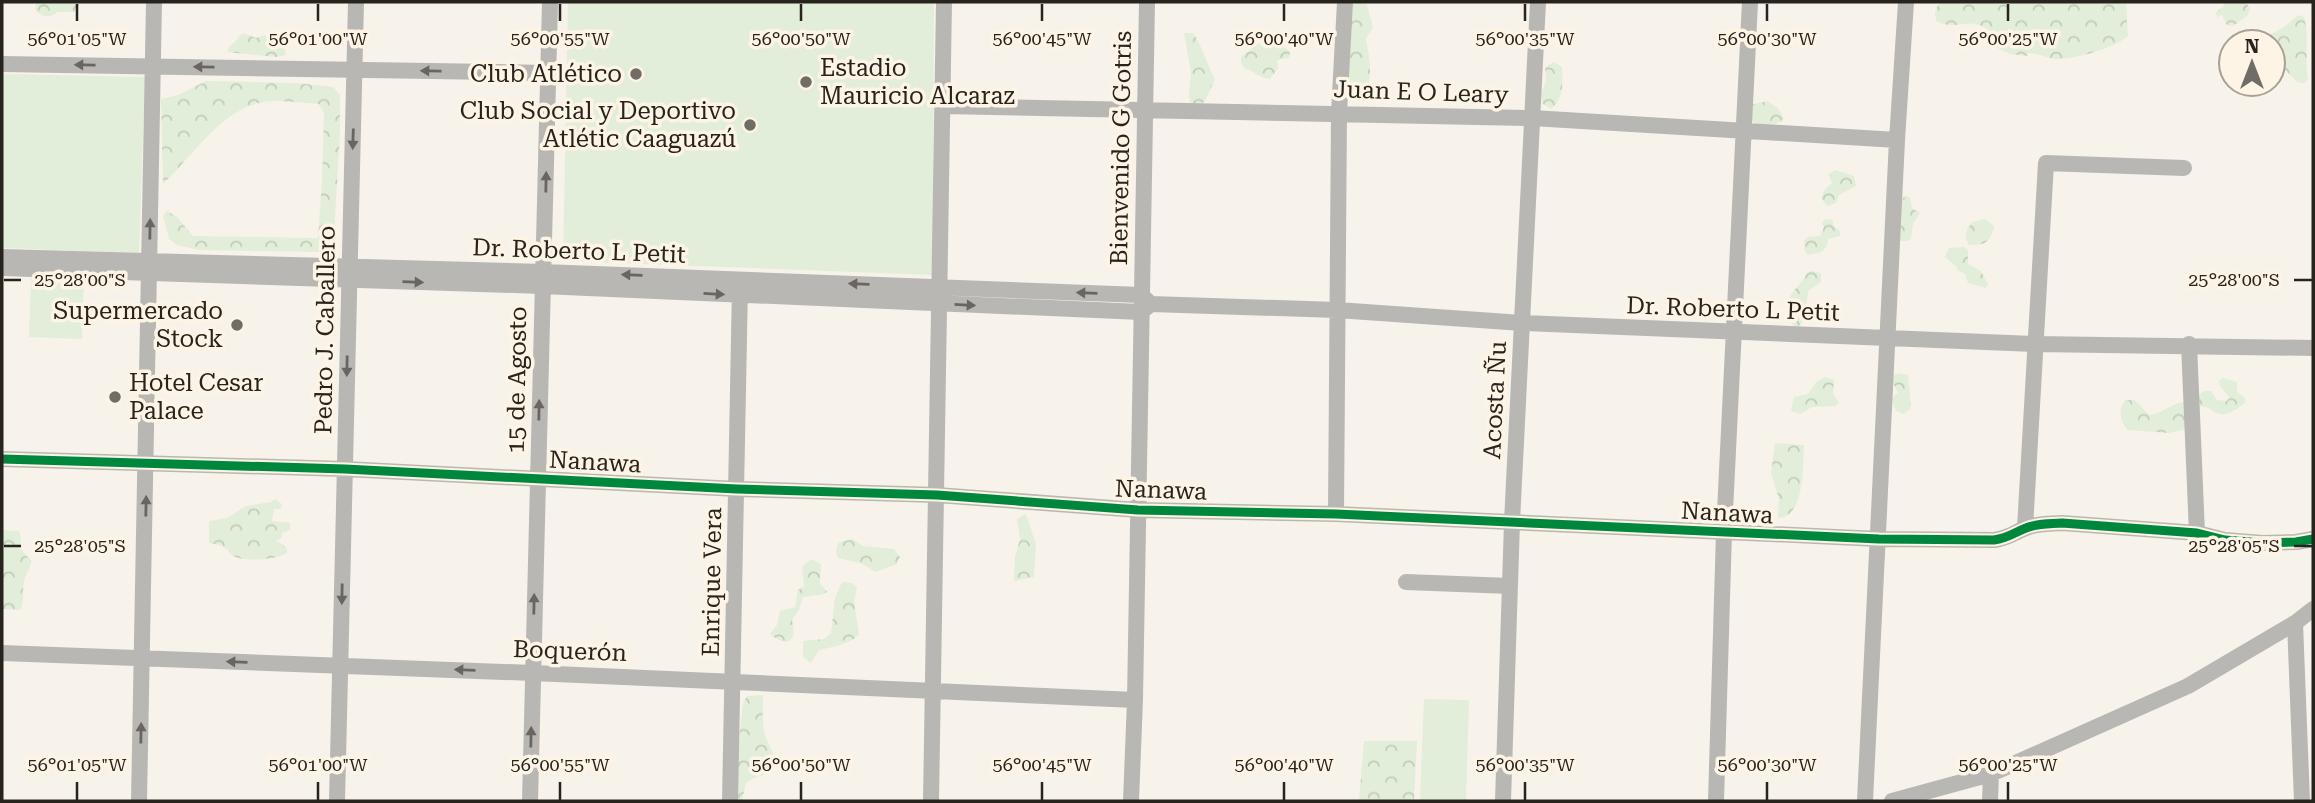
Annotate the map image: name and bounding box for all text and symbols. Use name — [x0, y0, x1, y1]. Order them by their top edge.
text: 56°01'05"W — [28, 28, 127, 49]
text: 56°01'00"W — [269, 28, 368, 49]
text: 56°00'55"W — [511, 28, 610, 49]
text: 56°00'50"W — [752, 28, 851, 49]
text: 56°00'45"W — [993, 28, 1092, 49]
text: 56°00'40"W — [1235, 28, 1334, 49]
text: 56°00'35"W — [1476, 28, 1575, 49]
text: 56°00'30"W — [1718, 28, 1817, 49]
text: 56°00'25"W — [1959, 28, 2058, 49]
north arrow — [2217, 28, 2287, 98]
street label: Bienvenido G Gotris — [1105, 30, 1137, 266]
text: N — [2245, 35, 2260, 58]
place label: Estadio Mauricio Alcaraz — [820, 54, 1015, 110]
one-way arrow — [73, 59, 95, 71]
place label: Club Atlético — [470, 60, 622, 88]
one-way arrow — [193, 61, 215, 73]
one-way arrow — [420, 66, 442, 77]
marker: Club Atlético — [628, 66, 644, 82]
marker: Estadio Mauricio Alcaraz — [798, 74, 814, 90]
street label: Juan E O Leary — [1333, 75, 1510, 109]
place label: Club Social y Deportivo Atlétic Caaguazú — [460, 97, 736, 153]
marker: Club Social y Deportivo Atlétic Caaguazú — [742, 117, 758, 133]
one-way arrow — [348, 128, 359, 150]
one-way arrow — [540, 171, 551, 193]
one-way arrow — [145, 218, 156, 240]
street label: Pedro J. Caballero — [309, 225, 341, 435]
street label: Dr. Roberto L Petit — [472, 233, 686, 269]
text: 25°28'00"S — [34, 269, 126, 290]
text: 25°28'00"S — [2188, 269, 2280, 290]
one-way arrow — [621, 270, 643, 281]
one-way arrow — [402, 277, 424, 288]
one-way arrow — [848, 279, 870, 290]
one-way arrow — [1075, 287, 1097, 298]
one-way arrow — [703, 289, 725, 300]
street label: Dr. Roberto L Petit — [1626, 291, 1840, 327]
place label: Supermercado Stock — [53, 297, 223, 353]
one-way arrow — [955, 299, 977, 310]
street label: 15 de Agosto — [502, 306, 532, 454]
marker: Supermercado Stock — [229, 317, 245, 333]
street label: Acosta Ñu — [1477, 340, 1512, 460]
one-way arrow — [341, 355, 353, 377]
place label: Hotel Cesar Palace — [129, 369, 263, 425]
marker: Hotel Cesar Palace — [107, 389, 123, 405]
one-way arrow — [533, 398, 545, 420]
street label: Nanawa — [548, 446, 642, 478]
street label: Nanawa — [1114, 474, 1208, 506]
one-way arrow — [140, 494, 151, 516]
street label: Nanawa — [1680, 497, 1774, 529]
street label: Enrique Vera — [697, 507, 727, 657]
text: 25°28'05"S — [34, 535, 126, 556]
text: 25°28'05"S — [2188, 535, 2280, 556]
one-way arrow — [336, 583, 348, 605]
one-way arrow — [529, 593, 540, 615]
street label: Boquerón — [512, 635, 628, 667]
one-way arrow — [226, 656, 248, 667]
one-way arrow — [453, 665, 475, 676]
one-way arrow — [135, 722, 146, 744]
one-way arrow — [526, 726, 537, 748]
text: 56°01'05"W — [28, 754, 127, 775]
text: 56°01'00"W — [269, 754, 368, 775]
text: 56°00'55"W — [511, 754, 610, 775]
text: 56°00'50"W — [752, 754, 851, 775]
text: 56°00'45"W — [993, 754, 1092, 775]
text: 56°00'40"W — [1235, 754, 1334, 775]
text: 56°00'35"W — [1476, 754, 1575, 775]
text: 56°00'30"W — [1718, 754, 1817, 775]
text: 56°00'25"W — [1959, 754, 2058, 775]

